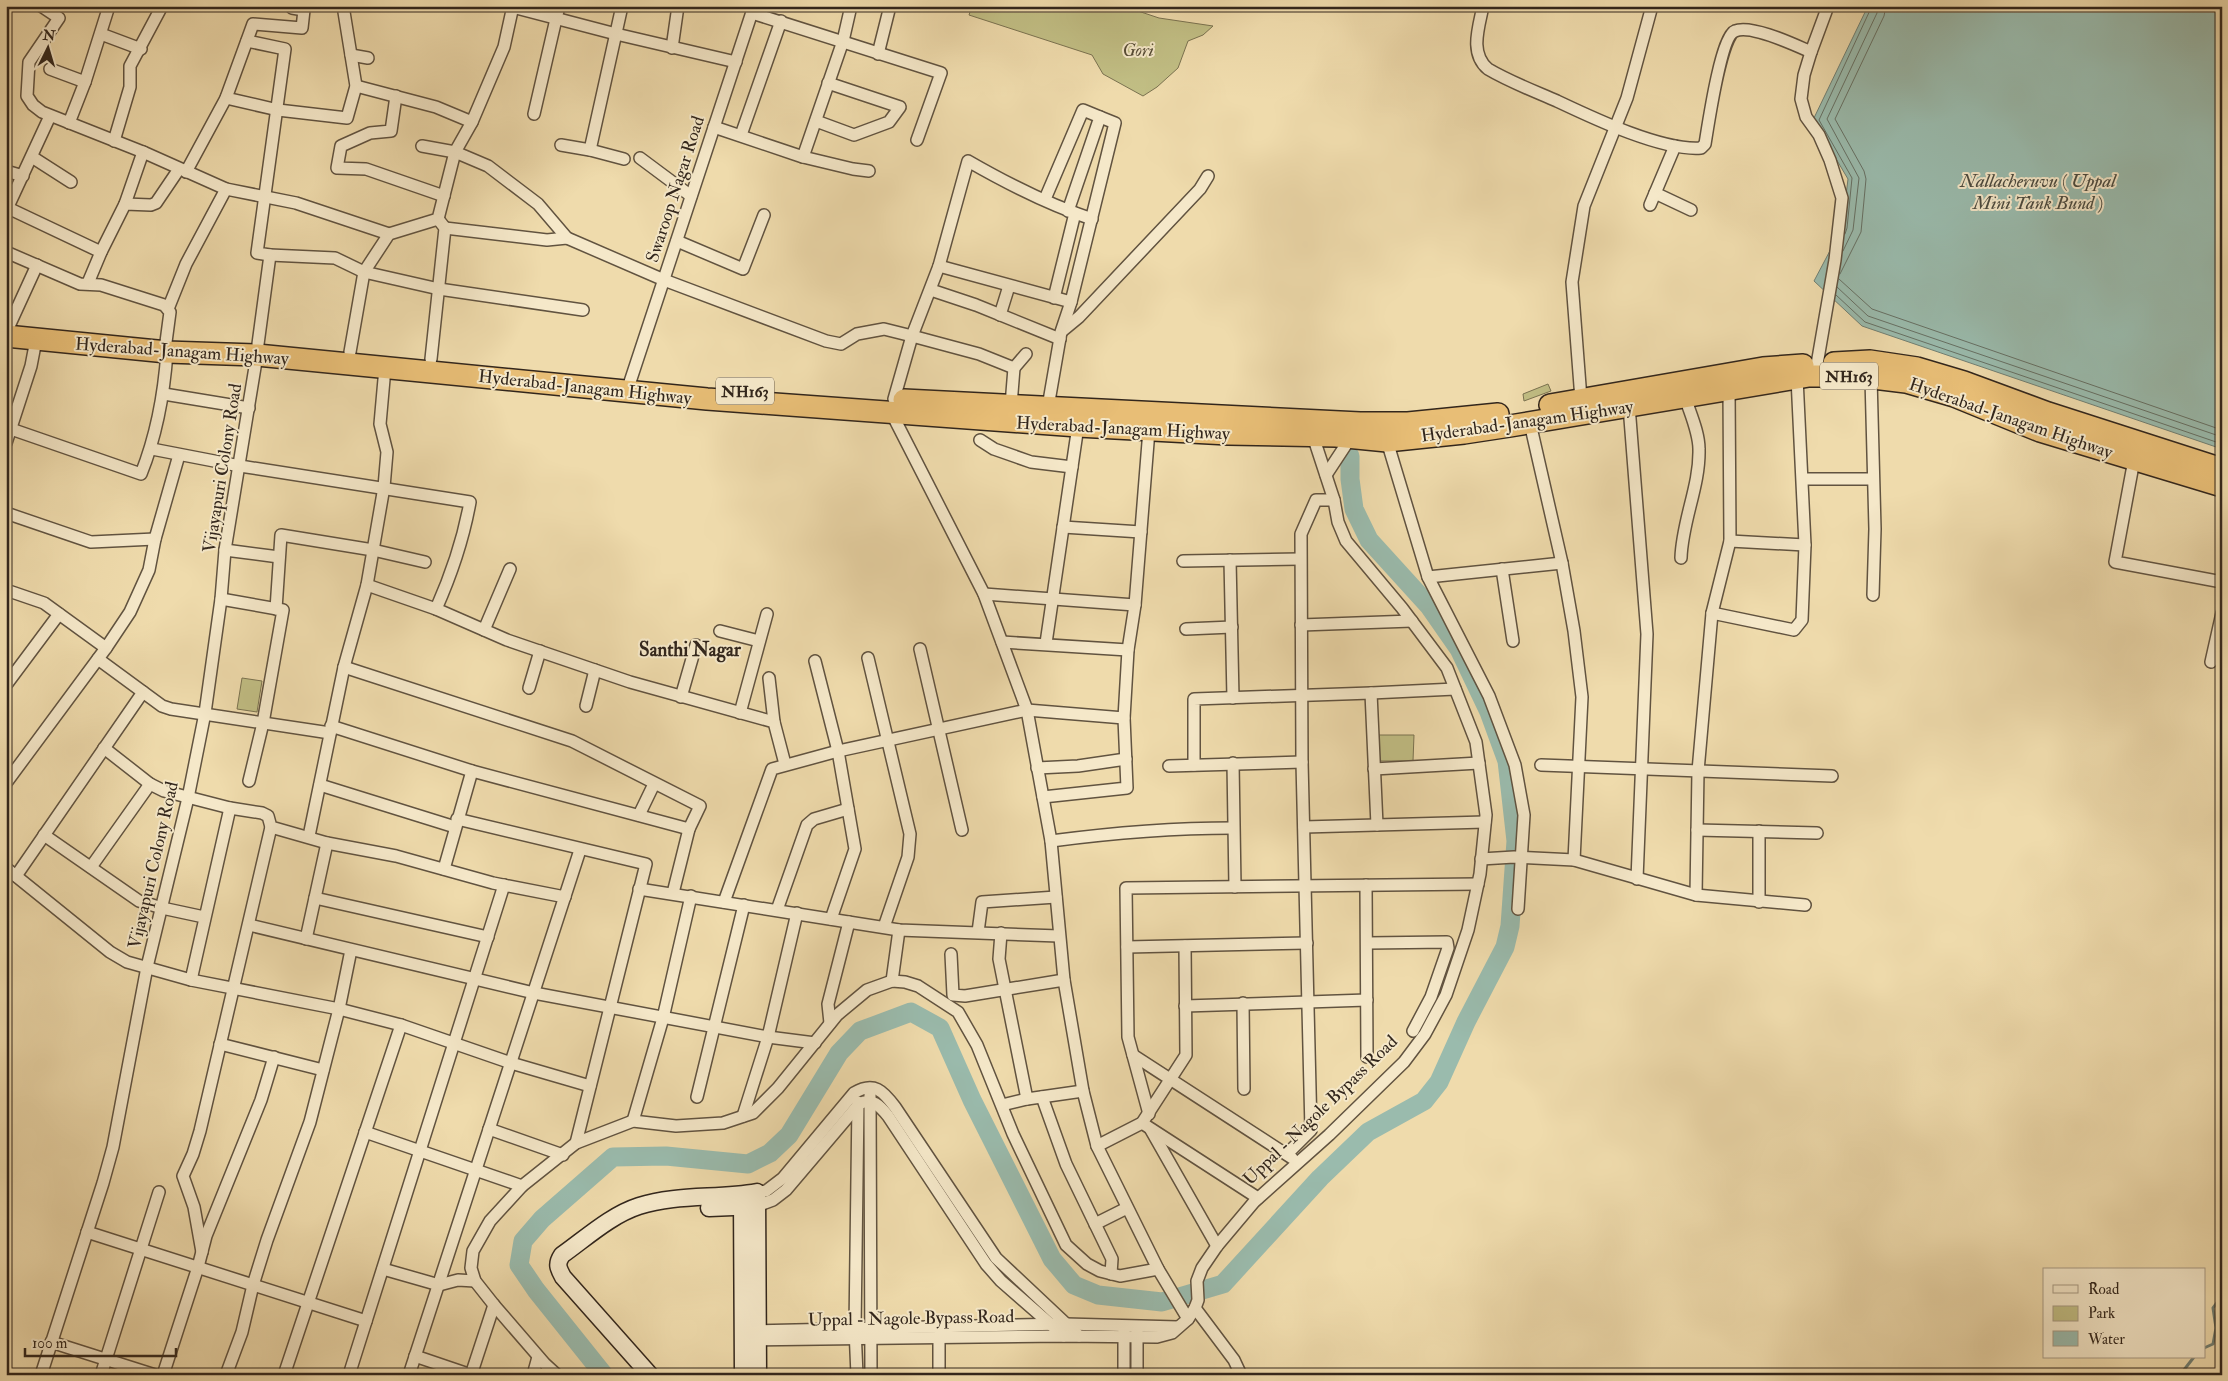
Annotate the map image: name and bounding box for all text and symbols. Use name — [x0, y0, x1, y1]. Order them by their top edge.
north arrow — [22, 22, 72, 72]
text: N — [41, 26, 57, 45]
park label: Gori — [1122, 39, 1154, 62]
street label: Swaroop Nagar Road — [641, 113, 710, 265]
water label: Nallacheruvu ( Uppal Mini Tank Bund ) — [1959, 169, 2117, 215]
street label: Hyderabad-Janagam Highway — [74, 333, 291, 371]
road number: NH163 — [1820, 362, 1878, 390]
street label: Hyderabad-Janagam Highway — [477, 365, 694, 410]
street label: Hyderabad-Janagam Highway — [1906, 373, 2117, 465]
road number: NH163 — [716, 378, 774, 404]
street label: Vijayapuri Colony Road — [198, 382, 247, 554]
street label: Hyderabad-Janagam Highway — [1419, 395, 1636, 448]
street label: Hyderabad-Janagam Highway — [1015, 411, 1232, 446]
district label: Santhi Nagar — [639, 638, 742, 663]
street label: Vijayapuri Colony Road — [123, 779, 184, 951]
street label: Uppal - Nagole Bypass Road — [1238, 1030, 1403, 1190]
legend — [2043, 1268, 2206, 1358]
text: Road — [2088, 1280, 2120, 1299]
text: Park — [2088, 1304, 2115, 1323]
street label: Uppal - Nagole Bypass Road — [808, 1305, 1015, 1332]
scale bar — [25, 1326, 176, 1358]
text: Water — [2087, 1330, 2125, 1349]
text: 100 m — [32, 1334, 68, 1353]

